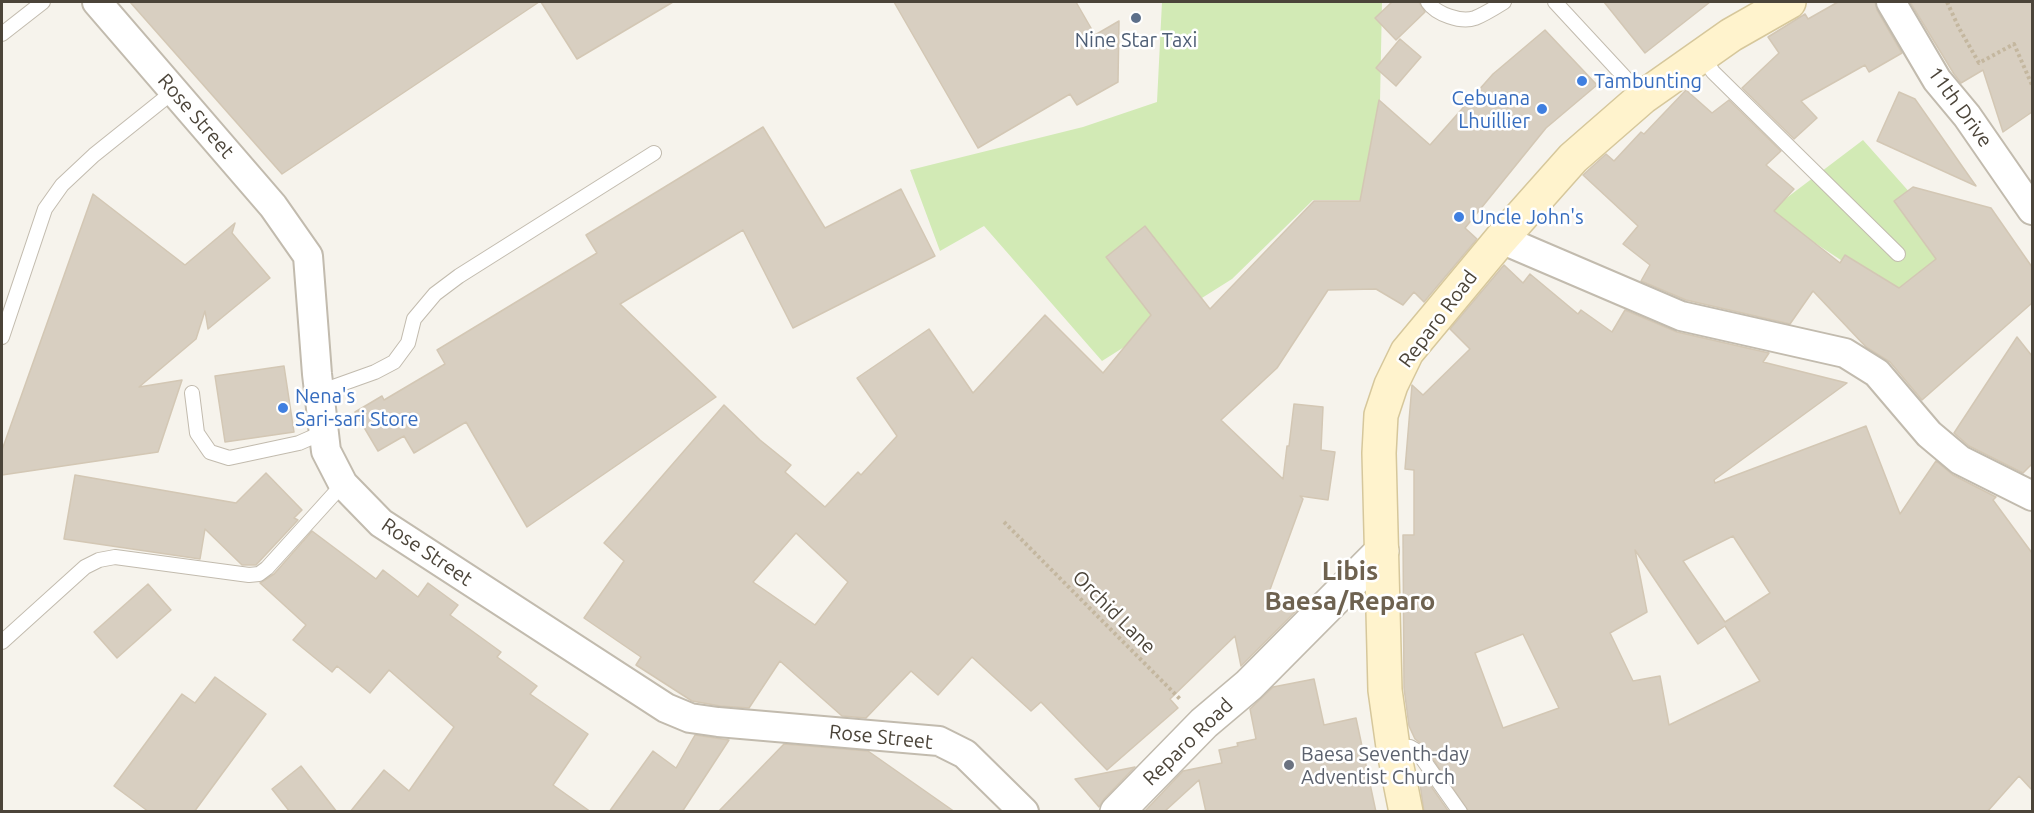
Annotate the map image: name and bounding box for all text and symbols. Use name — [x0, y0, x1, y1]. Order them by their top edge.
marker: Nine Star Taxi — [1129, 11, 1143, 25]
place label: Nine Star Taxi — [1075, 28, 1197, 52]
street label: 11th Drive — [1923, 62, 1997, 152]
street label: Rose Street — [153, 69, 239, 163]
place label: Tambunting — [1594, 69, 1702, 93]
marker: Tambunting — [1575, 74, 1589, 88]
place label: Cebuana Lhuillier — [1452, 86, 1530, 133]
marker: Cebuana Lhuillier — [1535, 102, 1549, 116]
place label: Uncle John's — [1471, 205, 1584, 229]
marker: Uncle John's — [1452, 210, 1466, 224]
street label: Reparo Road — [1394, 266, 1482, 372]
place label: Nena's Sari-sari Store — [295, 384, 419, 431]
marker: Nena's Sari-sari Store — [276, 401, 290, 415]
street label: Rose Street — [377, 513, 477, 591]
district label: Libis Baesa/Reparo — [1265, 555, 1435, 616]
street label: Orchid Lane — [1067, 565, 1161, 659]
street label: Reparo Road — [1138, 693, 1238, 791]
street label: Rose Street — [828, 720, 934, 754]
place label: Baesa Seventh-day Adventist Church — [1301, 742, 1469, 789]
marker: Baesa Seventh-day Adventist Church — [1282, 758, 1296, 772]

